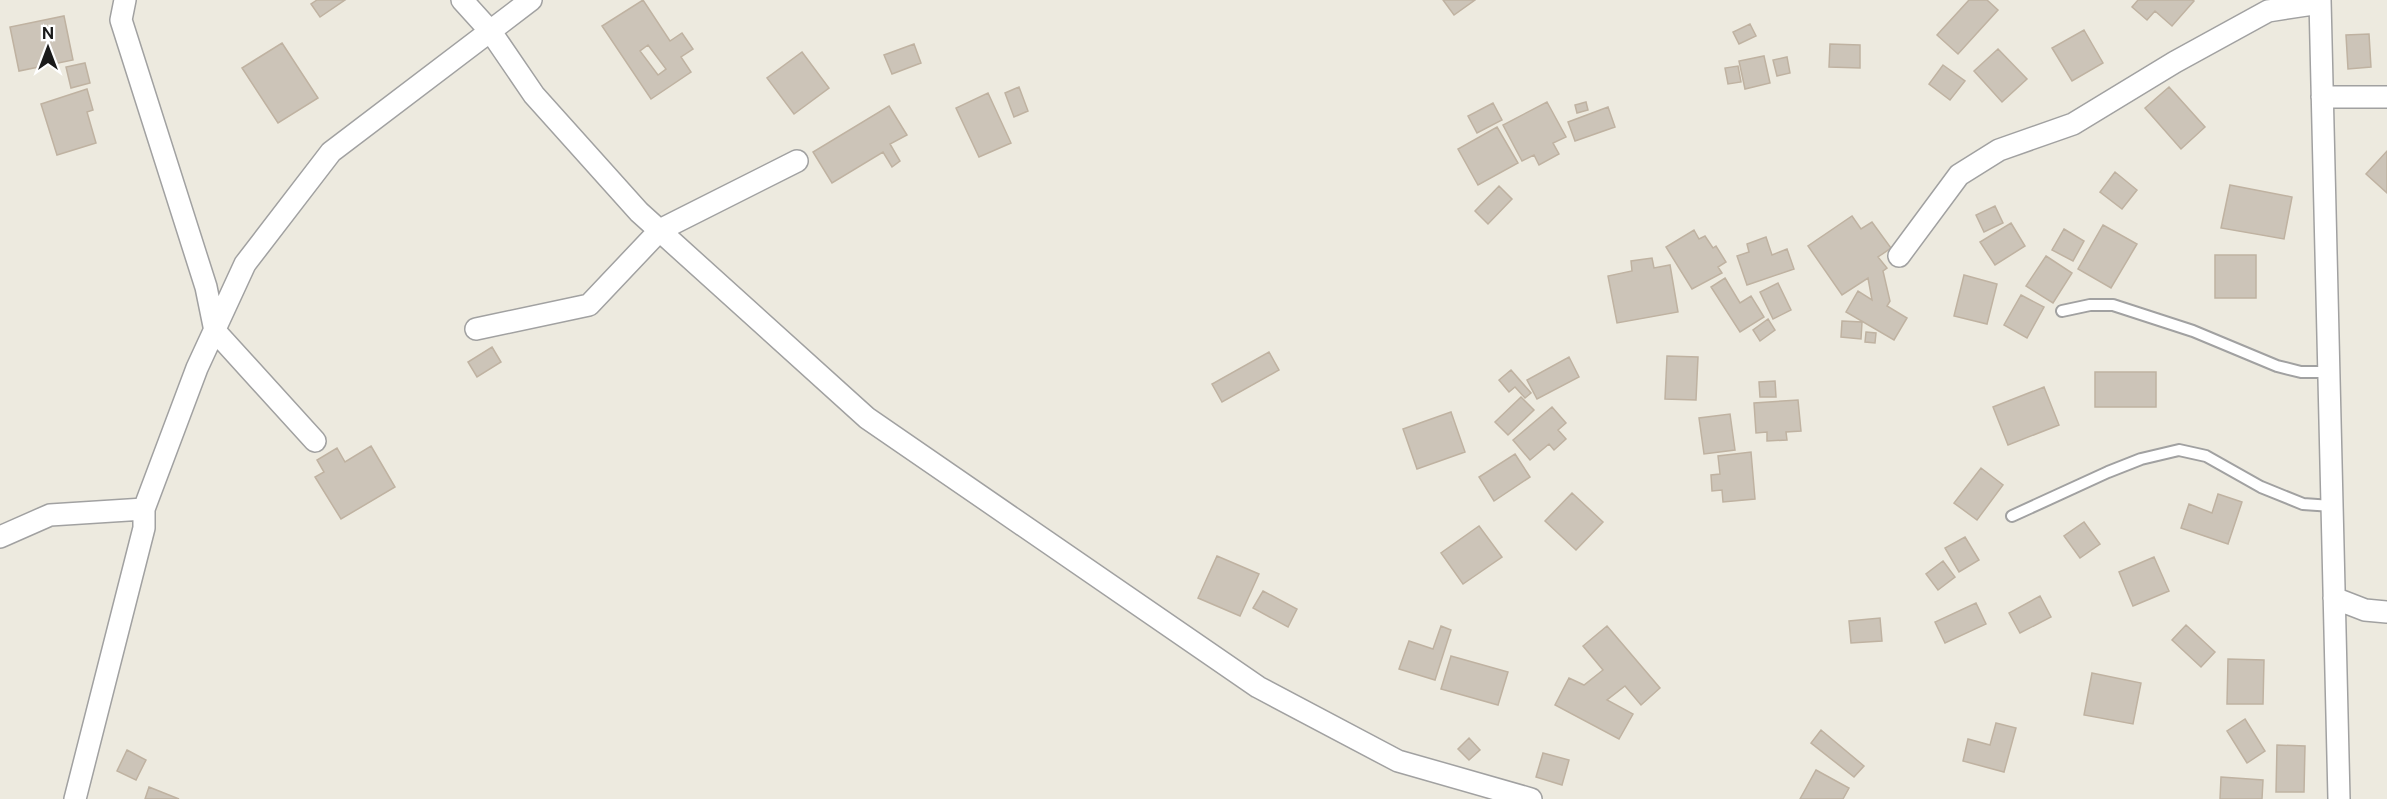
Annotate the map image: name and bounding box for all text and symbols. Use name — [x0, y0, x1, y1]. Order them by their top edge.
north arrow — [18, 18, 78, 78]
text: N — [42, 24, 54, 43]

